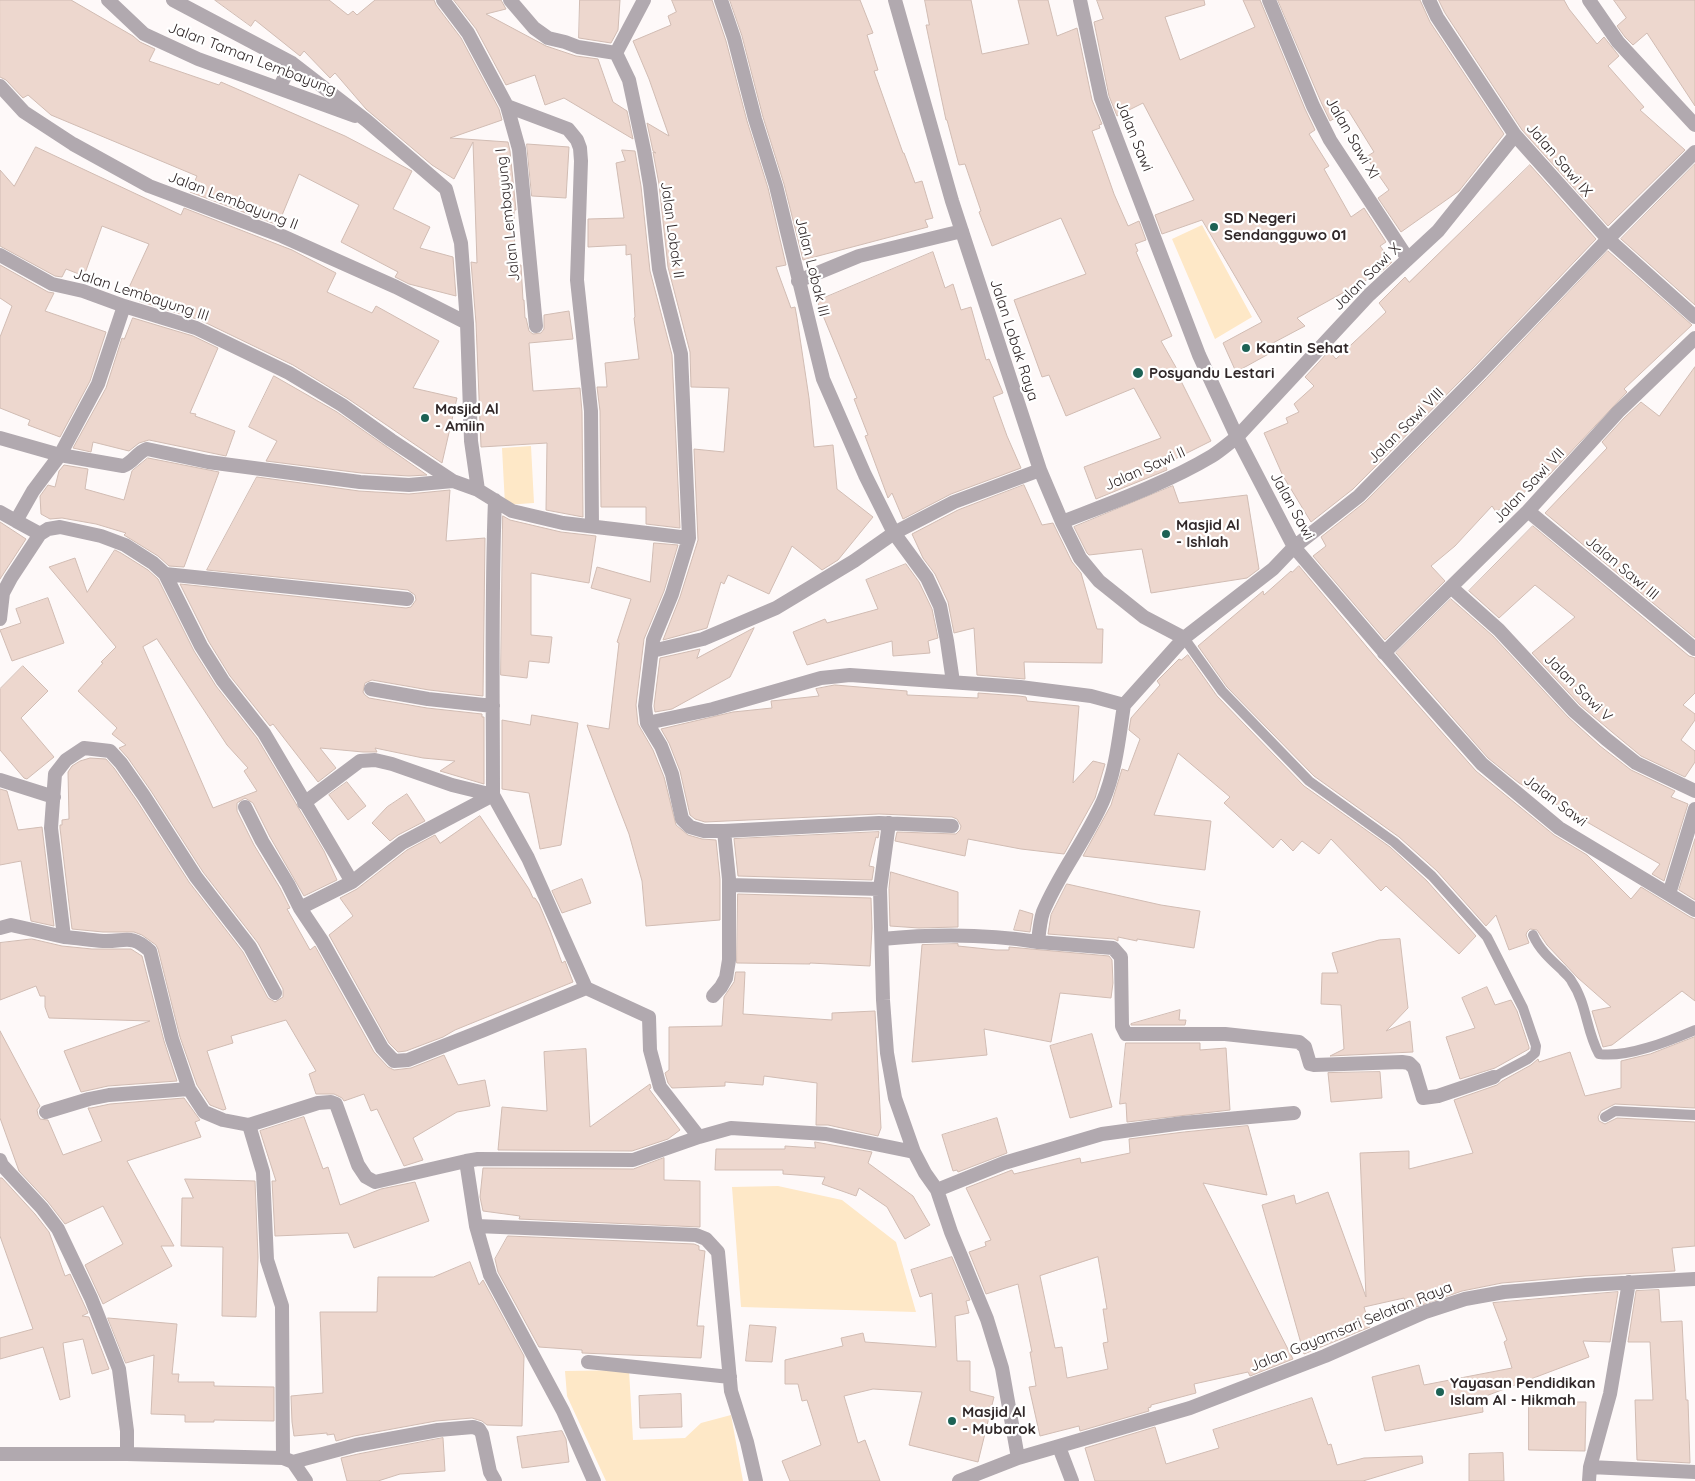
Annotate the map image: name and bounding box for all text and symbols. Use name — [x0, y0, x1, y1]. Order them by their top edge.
street label: Jalan Taman Lembayung — [165, 19, 339, 99]
street label: Jalan Sawi XI — [1321, 94, 1383, 182]
street label: Jalan Sawi — [1112, 98, 1156, 174]
street label: Jalan Sawi IX — [1522, 119, 1596, 201]
street label: Jalan Lembayung I — [492, 147, 524, 283]
street label: Jalan Lembayung II — [165, 168, 301, 234]
street label: Jalan Lobak II — [656, 180, 688, 280]
place label: SD Negeri Sendangguwo 01 — [1224, 209, 1346, 244]
street label: Jalan Lobak III — [791, 216, 833, 318]
marker: SD Negeri Sendangguwo 01 — [1208, 221, 1220, 233]
street label: Jalan Sawi X — [1329, 239, 1405, 315]
street label: Jalan Lembayung III — [71, 265, 211, 325]
street label: Jalan Lobak Raya — [986, 277, 1042, 403]
place label: Kantin Sehat — [1256, 339, 1349, 357]
marker: Kantin Sehat — [1240, 342, 1252, 354]
place label: Posyandu Lestari — [1149, 364, 1274, 382]
marker: Posyandu Lestari — [1131, 366, 1145, 380]
street label: Jalan Sawi VIII — [1364, 384, 1448, 468]
place label: Masjid Al - Amiin — [435, 400, 499, 435]
marker: Masjid Al - Amiin — [419, 412, 431, 424]
street label: Jalan Sawi II — [1102, 443, 1188, 495]
street label: Jalan Sawi VII — [1490, 445, 1568, 527]
street label: Jalan Sawi — [1266, 469, 1318, 543]
place label: Masjid Al - Ishlah — [1176, 516, 1240, 551]
marker: Masjid Al - Ishlah — [1160, 528, 1172, 540]
street label: Jalan Sawi III — [1582, 532, 1662, 604]
street label: Jalan Sawi V — [1540, 650, 1616, 726]
street label: Jalan Sawi — [1520, 771, 1590, 831]
street label: Jalan Gayamsari Selatan Raya — [1247, 1278, 1455, 1376]
place label: Yayasan Pendidikan Islam Al - Hikmah — [1450, 1374, 1595, 1409]
marker: Yayasan Pendidikan Islam Al - Hikmah — [1434, 1386, 1446, 1398]
place label: Masjid Al - Mubarok — [962, 1403, 1036, 1438]
marker: Masjid Al - Mubarok — [946, 1415, 958, 1427]

